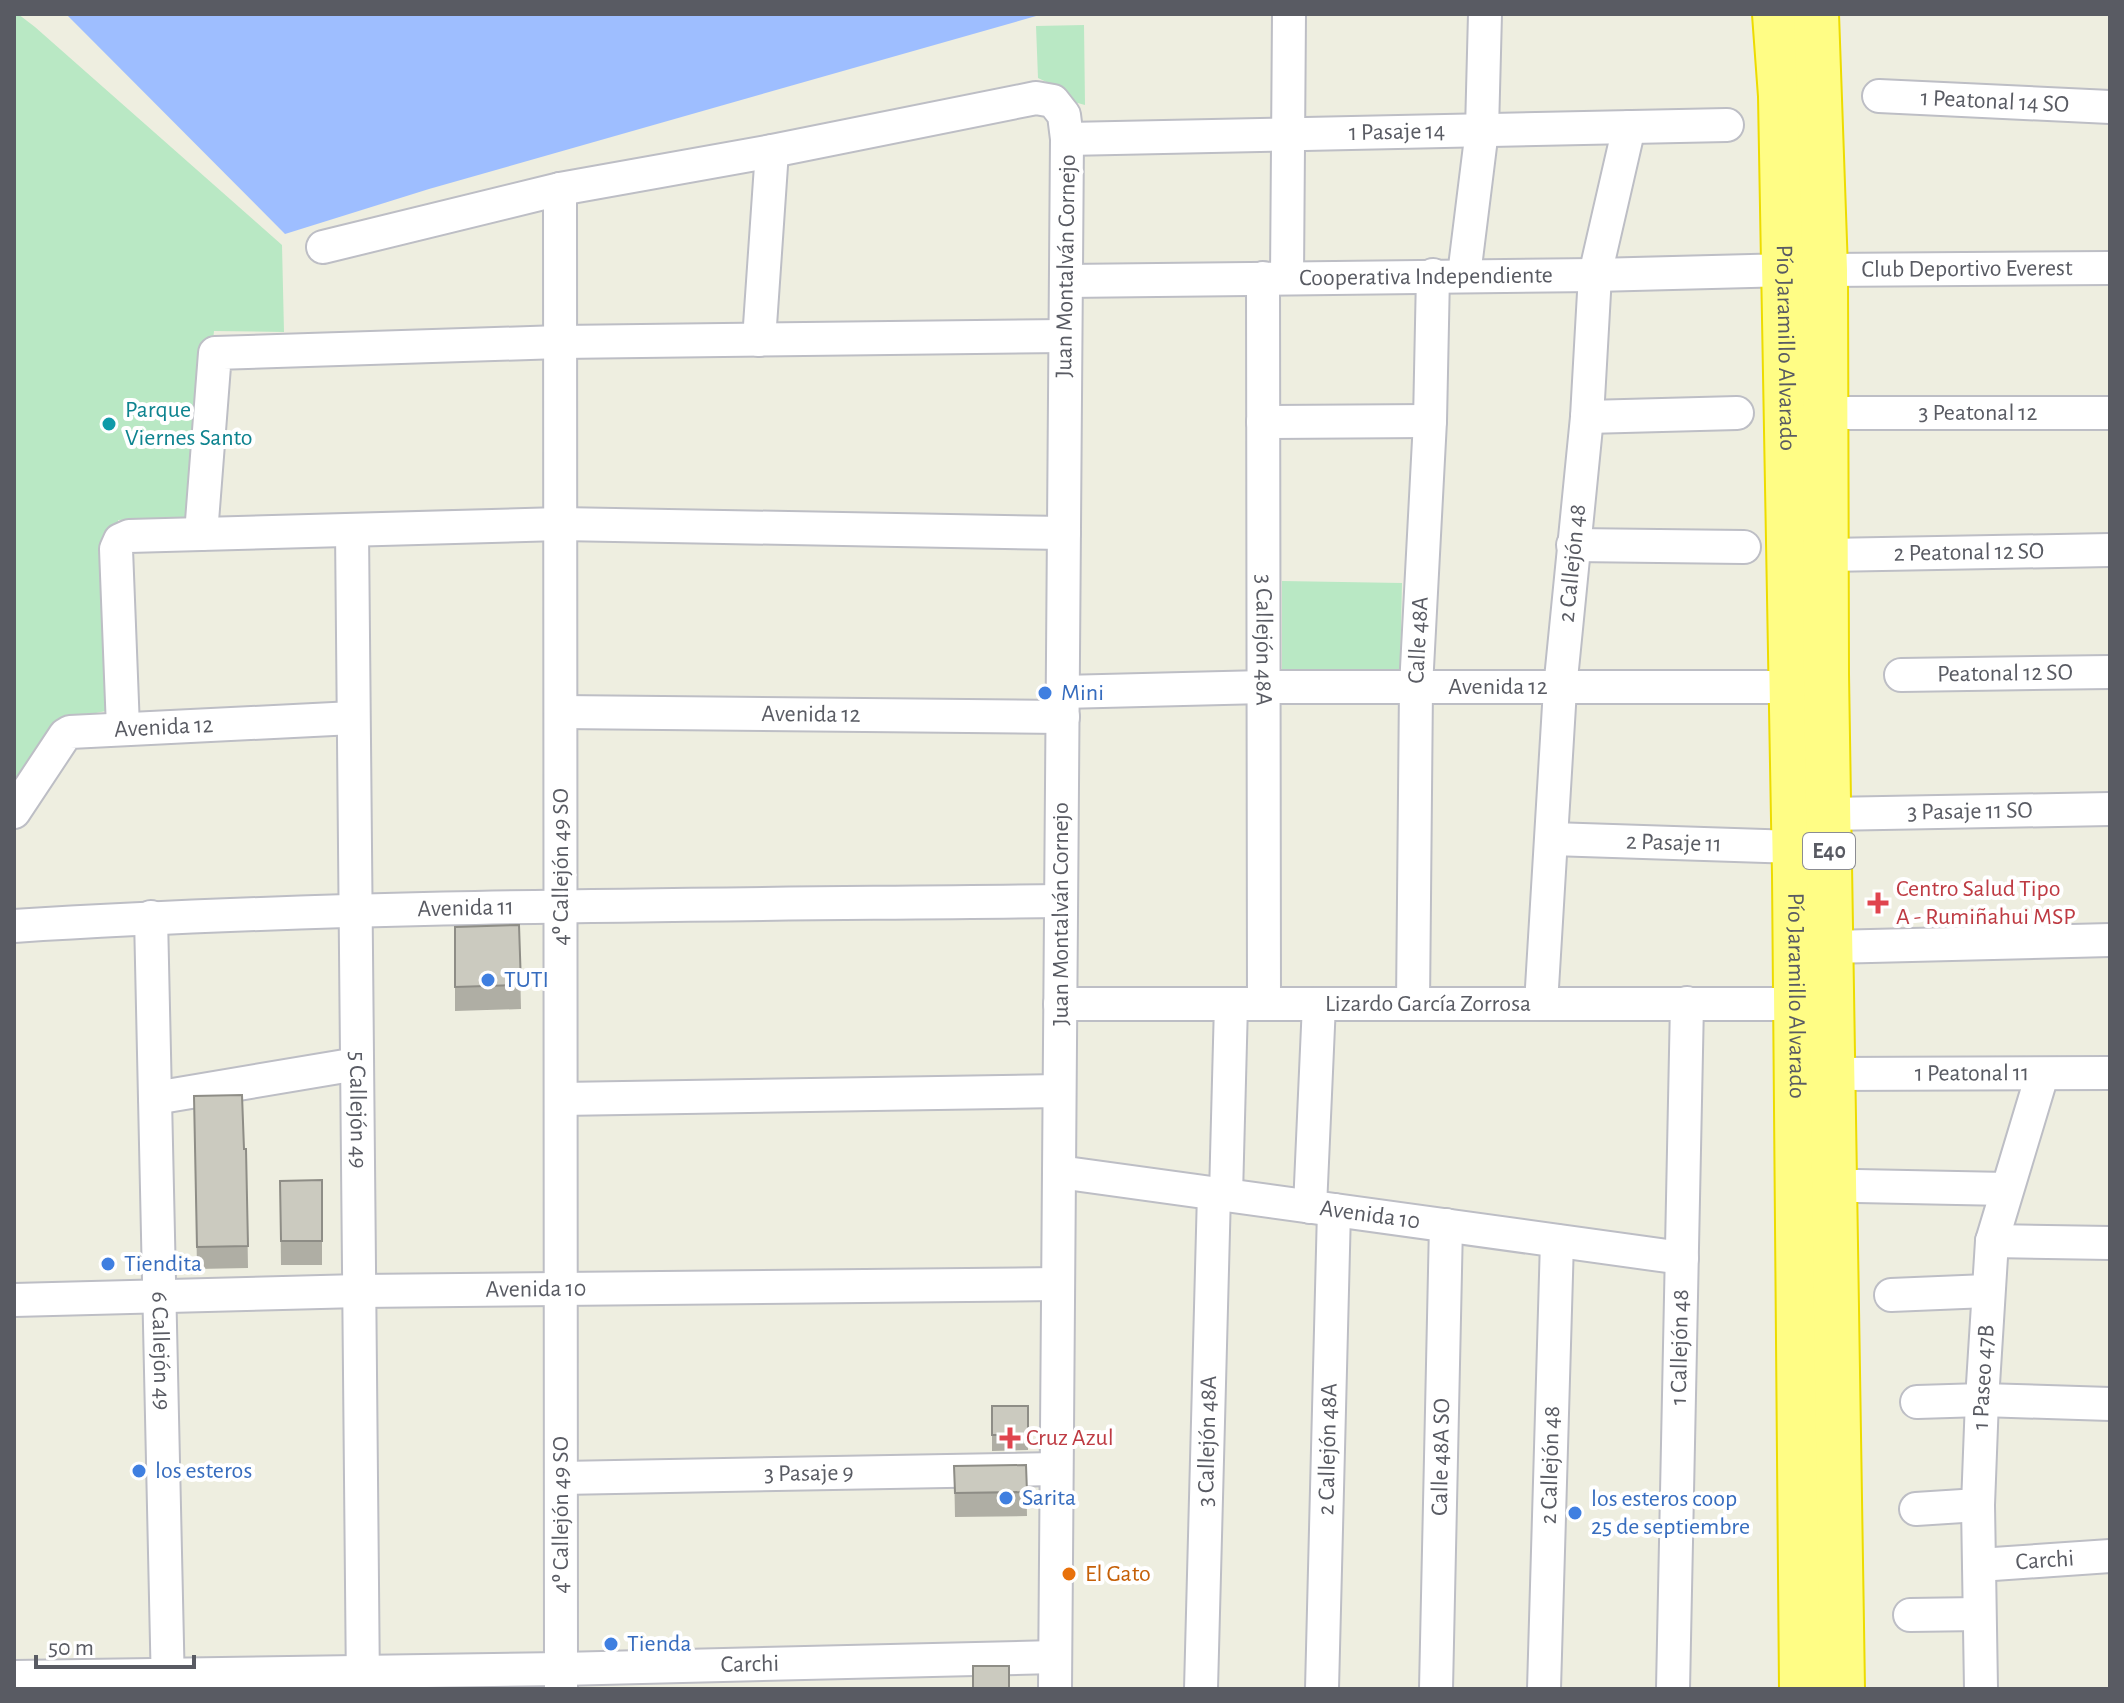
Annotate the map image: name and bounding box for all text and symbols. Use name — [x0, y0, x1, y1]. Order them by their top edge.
street label: 1 Peatonal 14 SO — [1920, 86, 2070, 117]
street label: 1 Pasaje 14 — [1348, 119, 1445, 145]
street label: Juan Montalván Cornejo — [1052, 154, 1080, 378]
street label: Pío Jaramillo Alvarado — [1772, 244, 1799, 451]
street label: Club Deportivo Everest — [1861, 256, 2073, 282]
street label: Cooperativa Independiente — [1299, 263, 1553, 290]
place label: Parque Viernes Santo — [125, 398, 253, 450]
street label: 3 Peatonal 12 — [1919, 401, 2038, 425]
marker: Parque Viernes Santo — [100, 415, 118, 433]
street label: 2 Callejón 48 — [1555, 503, 1590, 623]
street label: 2 Peatonal 12 SO — [1894, 539, 2044, 566]
street label: 3 Callejón 48A — [1251, 574, 1276, 706]
street label: Calle 48A — [1404, 596, 1433, 684]
street label: Peatonal 12 SO — [1937, 661, 2073, 686]
street label: Avenida 12 — [1448, 675, 1548, 699]
place label: Mini — [1061, 681, 1104, 705]
marker: Mini — [1036, 684, 1054, 702]
street label: Avenida 12 — [761, 702, 861, 727]
street label: Avenida 12 — [114, 713, 214, 742]
street label: 4º Callejón 49 SO — [549, 788, 573, 946]
street label: 3 Pasaje 11 SO — [1907, 798, 2033, 825]
street label: Juan Montalván Cornejo — [1049, 802, 1073, 1026]
street label: 2 Pasaje 11 — [1626, 829, 1722, 857]
road number: E40 — [1803, 833, 1855, 869]
place label: Centro Salud Tipo A - Rumiñahui MSP — [1896, 877, 2076, 929]
street label: Pío Jaramillo Alvarado — [1783, 892, 1809, 1099]
marker: Centro Salud Tipo A - Rumiñahui MSP — [1867, 892, 1889, 914]
street label: Avenida 11 — [417, 895, 514, 921]
place label: TUTI — [504, 968, 549, 992]
marker: TUTI — [479, 971, 497, 989]
street label: Lizardo García Zorrosa — [1325, 992, 1531, 1016]
street label: 5 Callejón 49 — [345, 1051, 370, 1169]
street label: 1 Peatonal 11 — [1915, 1061, 2029, 1086]
street label: Avenida 10 — [1318, 1196, 1422, 1234]
place label: Tiendita — [124, 1252, 202, 1276]
marker: Tiendita — [99, 1255, 117, 1273]
street label: Avenida 10 — [485, 1277, 586, 1302]
street label: 1 Callejón 48 — [1667, 1289, 1693, 1405]
street label: 6 Callejón 49 — [147, 1291, 174, 1411]
street label: 1 Paseo 47B — [1969, 1324, 1999, 1430]
street label: 3 Callejón 48A — [1194, 1375, 1221, 1507]
street label: 2 Callejón 48A — [1314, 1382, 1342, 1516]
street label: Calle 48A SO — [1428, 1398, 1454, 1516]
street label: 2 Callejón 48 — [1537, 1405, 1564, 1525]
place label: Cruz Azul — [1026, 1426, 1114, 1450]
marker: Cruz Azul — [1001, 1429, 1019, 1447]
street label: 4º Callejón 49 SO — [549, 1436, 573, 1594]
place label: los esteros — [155, 1459, 252, 1483]
street label: 3 Pasaje 9 — [764, 1461, 854, 1486]
marker: los esteros — [130, 1462, 148, 1480]
place label: Sarita — [1022, 1486, 1076, 1510]
place label: los esteros coop 25 de septiembre — [1591, 1487, 1750, 1539]
marker: Sarita — [997, 1489, 1015, 1507]
marker: los esteros coop 25 de septiembre — [1566, 1504, 1584, 1522]
street label: Carchi — [2015, 1546, 2075, 1574]
place label: El Gato — [1085, 1562, 1151, 1586]
marker: El Gato — [1060, 1565, 1078, 1583]
scale bar — [36, 1619, 194, 1669]
place label: Tienda — [627, 1632, 692, 1656]
marker: Tienda — [602, 1635, 620, 1653]
text: 50 m — [48, 1636, 94, 1660]
street label: Carchi — [720, 1652, 779, 1677]

